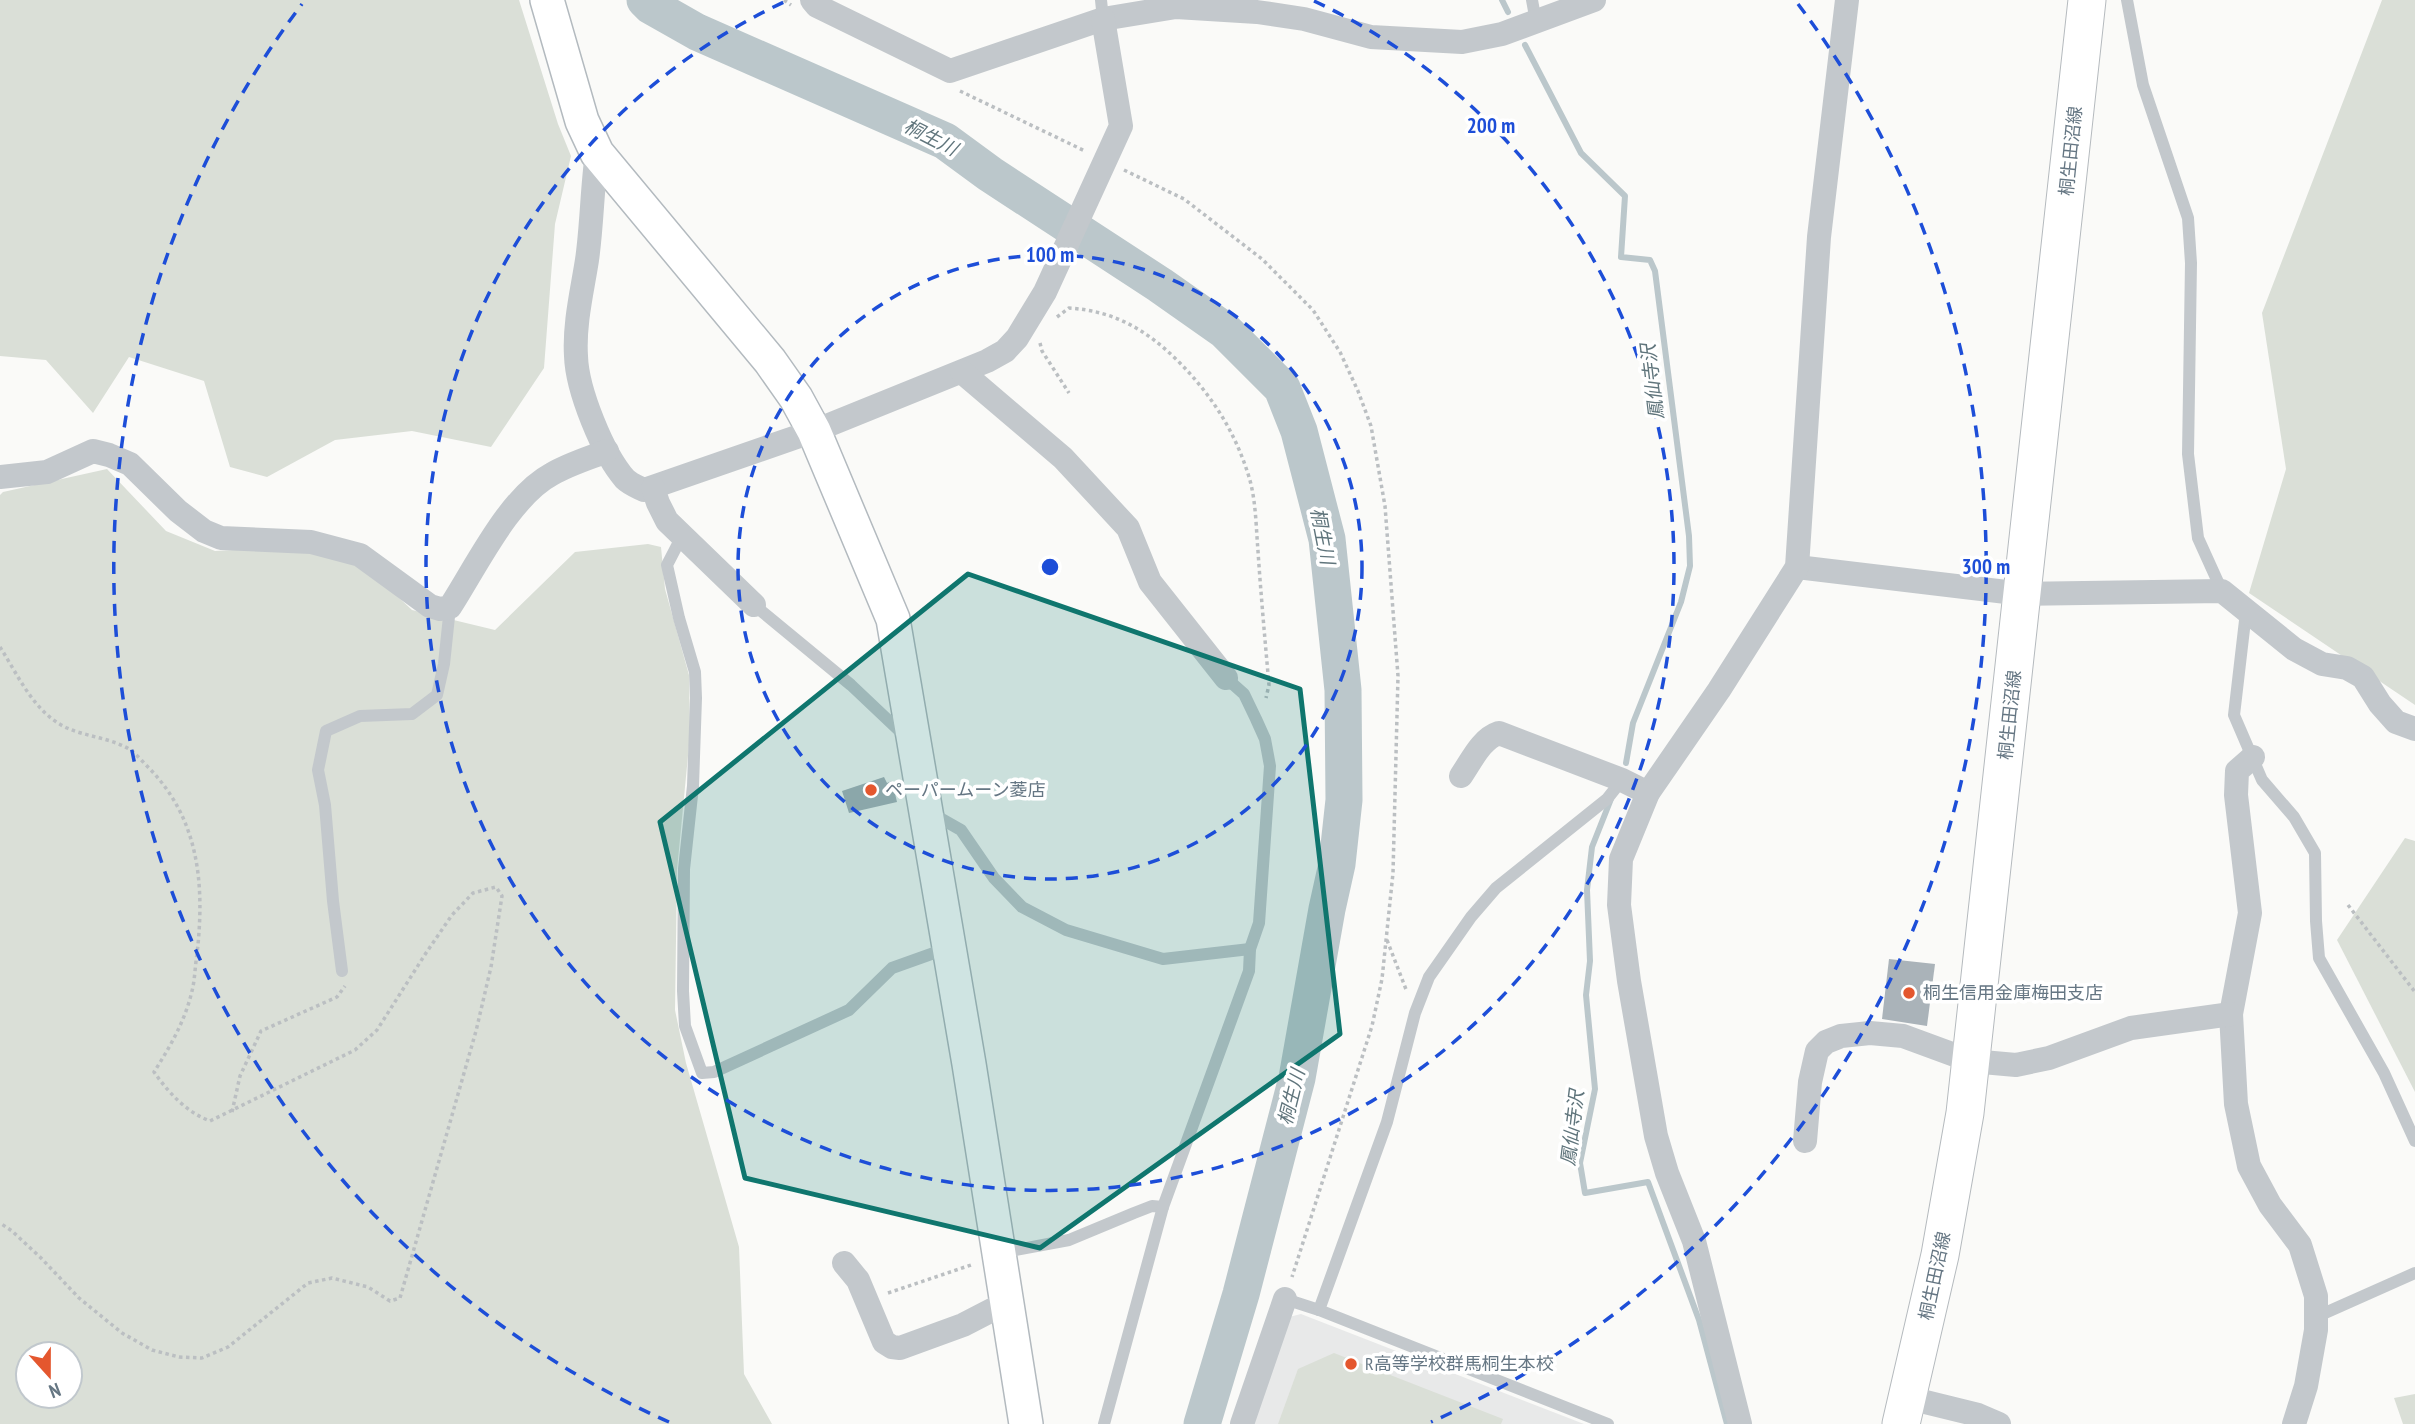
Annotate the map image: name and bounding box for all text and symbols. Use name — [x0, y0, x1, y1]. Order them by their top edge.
street label: 桐生田沼線 — [2054, 105, 2087, 197]
text: 200 m — [1467, 112, 1515, 139]
water label: 桐生川 — [900, 113, 964, 162]
text: 100 m — [1026, 241, 1074, 268]
water label: 鳳仙寺沢 — [1635, 340, 1669, 421]
water label: 桐生川 — [1306, 506, 1341, 568]
text: 300 m — [1962, 553, 2010, 580]
centre of rings — [1038, 555, 1062, 579]
street label: 桐生田沼線 — [1993, 669, 2026, 761]
place label: ペーパームーン菱店 — [885, 778, 1045, 801]
marker: ペーパームーン菱店 — [863, 782, 879, 798]
place label: 桐生信用金庫梅田支店 — [1923, 981, 2103, 1004]
marker: 桐生信用金庫梅田支店 — [1901, 985, 1917, 1001]
water label: 桐生川 — [1272, 1065, 1310, 1128]
water label: 鳳仙寺沢 — [1555, 1086, 1589, 1167]
street label: 桐生田沼線 — [1914, 1229, 1955, 1322]
north arrow — [14, 1340, 84, 1410]
place label: R高等学校群馬桐生本校 — [1365, 1352, 1554, 1375]
marker: R高等学校群馬桐生本校 — [1343, 1356, 1359, 1372]
text: N — [46, 1378, 64, 1404]

